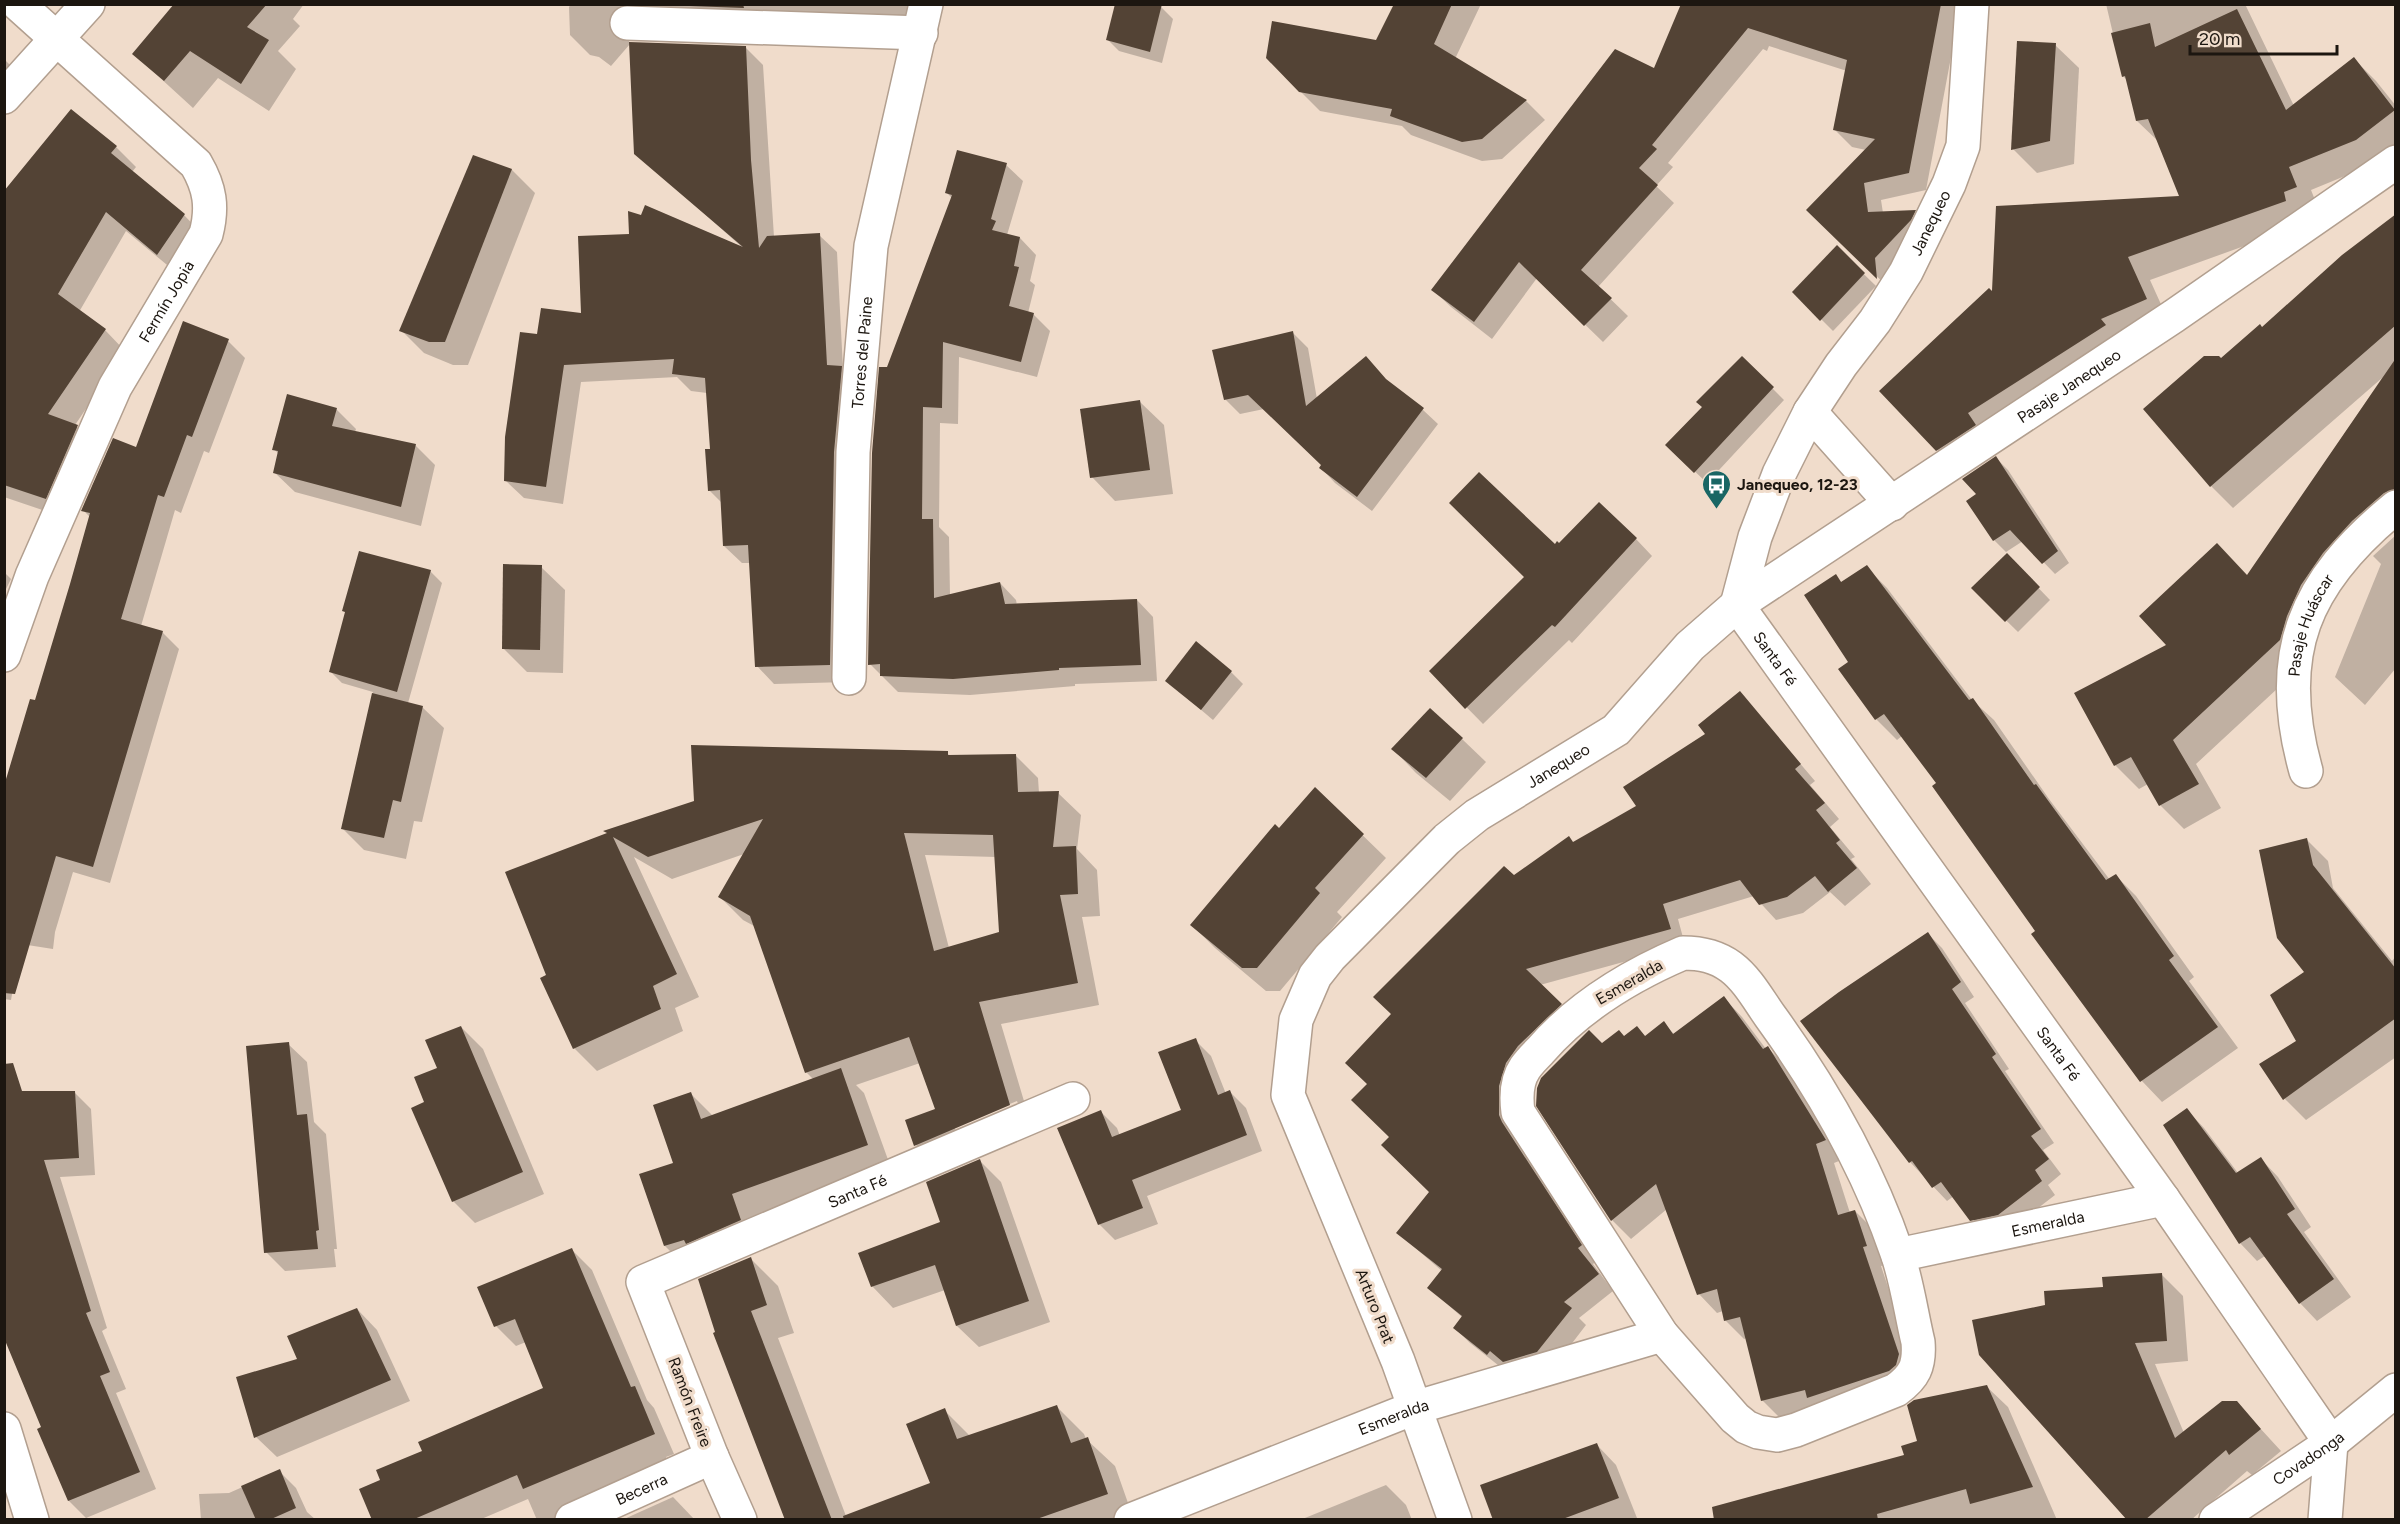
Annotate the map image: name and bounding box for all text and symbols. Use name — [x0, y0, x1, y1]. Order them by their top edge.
scale bar — [2190, 18, 2337, 56]
text: 20 m — [2199, 28, 2240, 50]
street label: Janequeo — [1906, 187, 1954, 258]
street label: Fermín Jopia — [134, 257, 198, 346]
street label: Torres del Paine — [847, 295, 876, 409]
street label: Pasaje Janequeo — [2013, 344, 2124, 427]
bus stop icon: Janequeo, 12-23 — [1700, 468, 1732, 510]
place label: Janequeo, 12-23 — [1737, 475, 1858, 494]
street label: Pasaje Huáscar — [2284, 570, 2338, 677]
street label: Santa Fé — [1750, 628, 1802, 690]
street label: Janequeo — [1523, 739, 1593, 792]
street label: Esmeralda — [1592, 955, 1666, 1009]
street label: Santa Fé — [2033, 1023, 2085, 1085]
street label: Santa Fé — [825, 1170, 890, 1212]
street label: Esmeralda — [2010, 1206, 2086, 1240]
street label: Arturo Prat — [1351, 1266, 1399, 1346]
street label: Ramón Freire — [664, 1354, 716, 1450]
street label: Esmeralda — [1355, 1395, 1431, 1439]
street label: Covadonga — [2269, 1427, 2348, 1489]
street label: Becerra — [612, 1469, 670, 1509]

